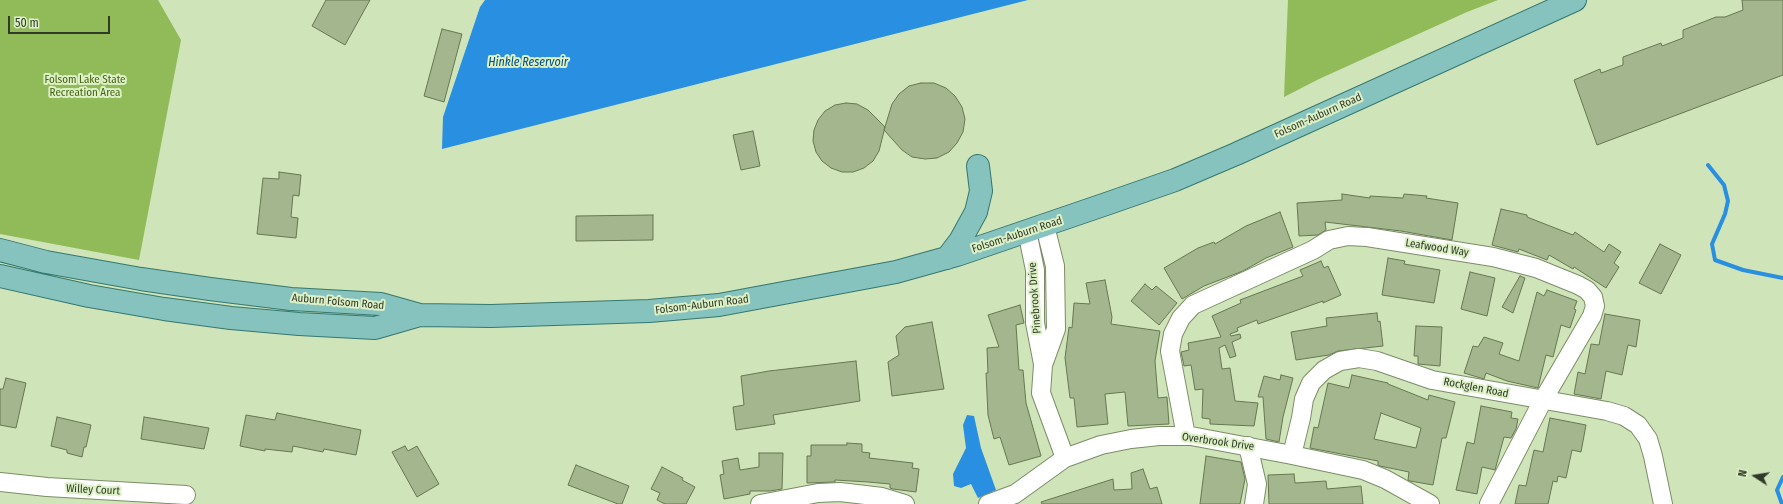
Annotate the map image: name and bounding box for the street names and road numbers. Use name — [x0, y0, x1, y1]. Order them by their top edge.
street label: Folsom-Auburn Road — [1272, 91, 1364, 141]
street label: Folsom-Auburn Road — [970, 214, 1064, 256]
street label: Leafwood Way — [1404, 236, 1470, 260]
street label: Pinebrook Drive — [1026, 262, 1044, 334]
street label: Auburn Folsom Road — [291, 291, 385, 313]
street label: Folsom-Auburn Road — [654, 293, 750, 317]
street label: Rockglen Road — [1442, 375, 1510, 401]
street label: Overbrook Drive — [1181, 430, 1255, 454]
street label: Willey Court — [66, 482, 120, 498]

